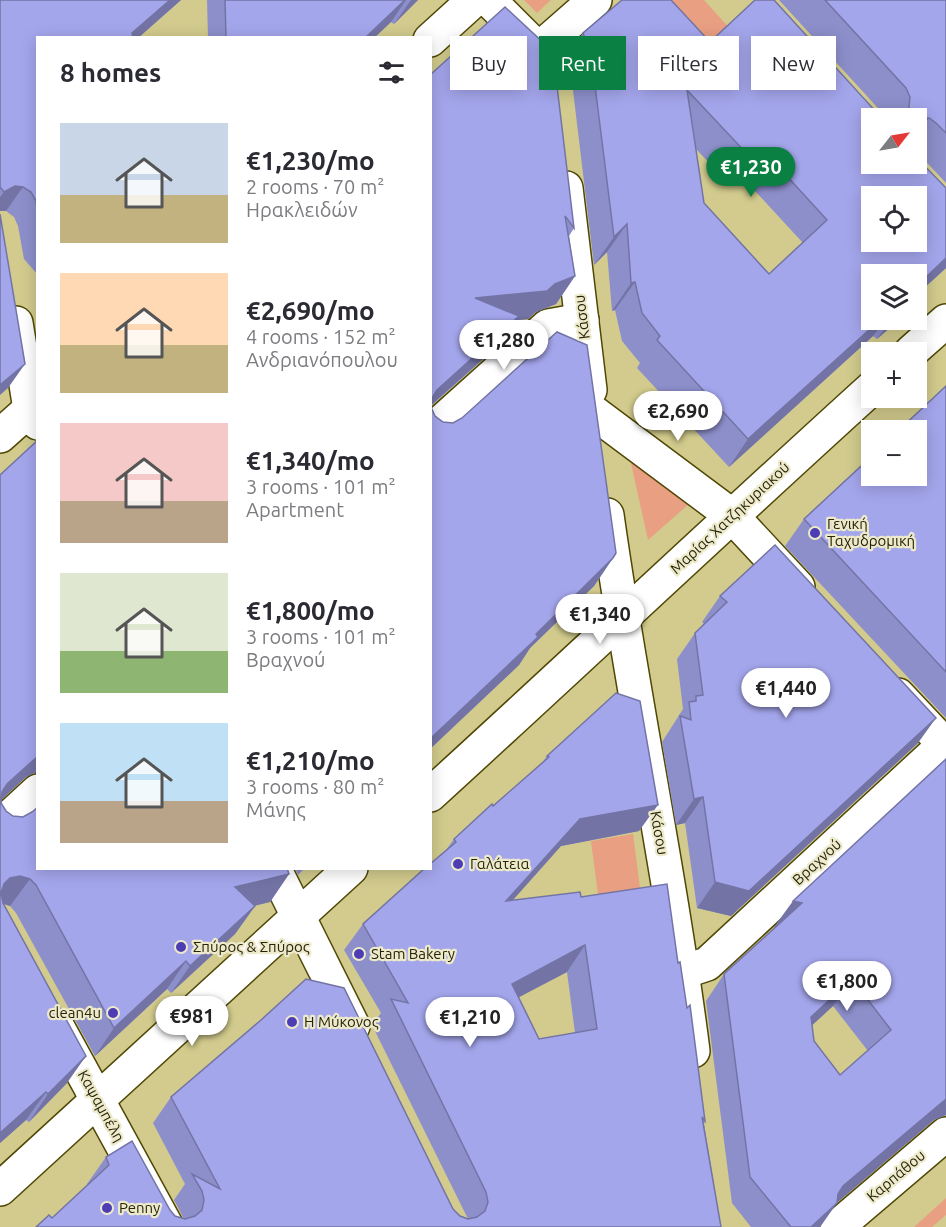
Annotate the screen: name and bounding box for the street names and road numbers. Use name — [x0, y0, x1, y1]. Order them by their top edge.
street label: Κάσου — [570, 294, 593, 340]
street label: Μαρίας Χατζηκυριακού — [667, 458, 793, 577]
street label: Κάσου — [647, 810, 672, 856]
street label: Βραχνού — [789, 835, 844, 888]
street label: Καψαμπέλη — [75, 1067, 128, 1145]
street label: Καρπάθου — [863, 1146, 928, 1205]

